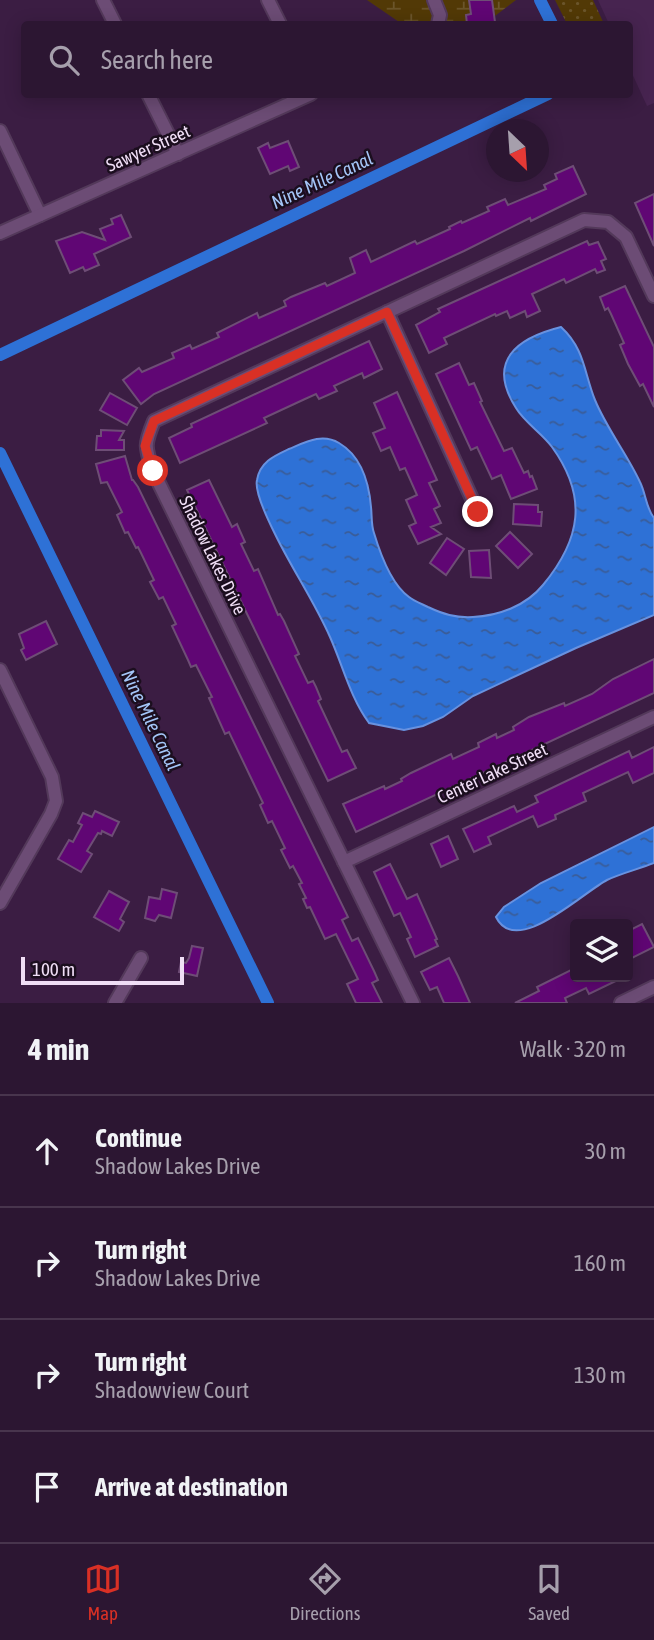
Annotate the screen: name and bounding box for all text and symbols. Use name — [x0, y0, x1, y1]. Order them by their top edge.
search box — [21, 21, 633, 98]
icon: search — [45, 41, 83, 79]
text: Search here — [101, 45, 213, 75]
north arrow — [486, 119, 549, 182]
street label: Sawyer Street — [103, 120, 193, 176]
water label: Nine Mile Canal — [268, 147, 376, 213]
route start — [137, 455, 168, 486]
street label: Shadow Lakes Drive — [175, 492, 251, 618]
route end — [462, 496, 493, 527]
water label: Nine Mile Canal — [117, 666, 185, 774]
street label: Center Lake Street — [434, 738, 550, 808]
map controls — [570, 919, 633, 982]
button: layers — [570, 919, 633, 982]
scale bar — [21, 954, 184, 986]
text: 100 m — [32, 958, 75, 980]
text: 4 min — [28, 1032, 89, 1066]
text: Walk · 320 m — [520, 1036, 626, 1062]
text: Continue — [95, 1123, 182, 1153]
icon: ahead — [28, 1132, 66, 1170]
text: 30 m — [585, 1138, 626, 1164]
text: Shadow Lakes Drive — [95, 1153, 261, 1179]
text: Turn right — [95, 1235, 186, 1265]
icon: right — [28, 1244, 66, 1282]
text: 160 m — [574, 1250, 626, 1276]
text: Shadow Lakes Drive — [95, 1265, 261, 1291]
text: Turn right — [95, 1347, 186, 1377]
icon: right — [28, 1356, 66, 1394]
text: 130 m — [574, 1362, 626, 1388]
text: Shadowview Court — [95, 1377, 249, 1403]
icon: arrive — [28, 1468, 66, 1506]
text: Arrive at destination — [95, 1472, 288, 1502]
tab: Map — [84, 1560, 122, 1624]
tab: Directions — [290, 1560, 360, 1624]
tab: Saved — [528, 1560, 570, 1624]

